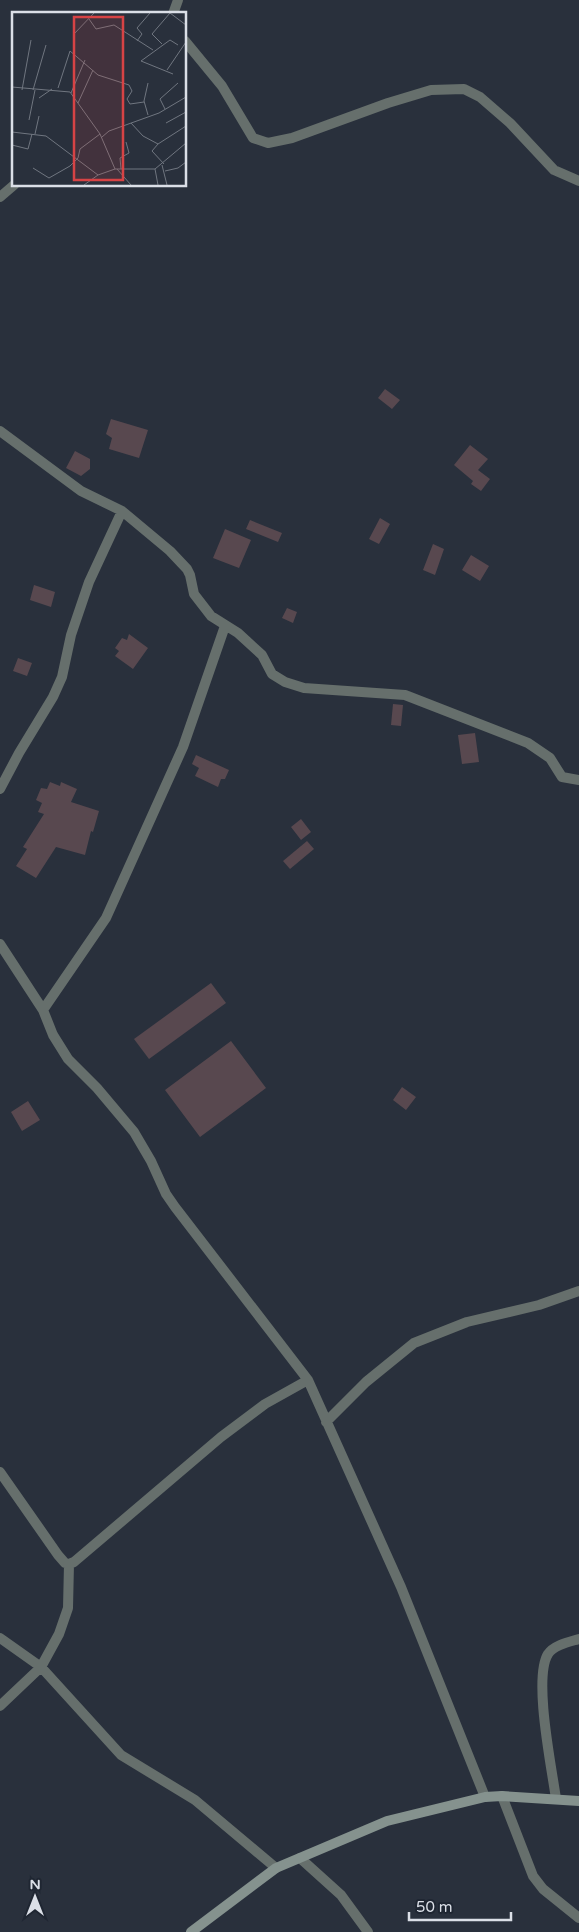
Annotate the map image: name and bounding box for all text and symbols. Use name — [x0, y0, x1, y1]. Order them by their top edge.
inset map — [12, 12, 186, 186]
north arrow — [10, 1872, 60, 1922]
text: N — [29, 1876, 41, 1893]
scale bar — [409, 1890, 512, 1922]
text: 50 m — [416, 1898, 453, 1916]

